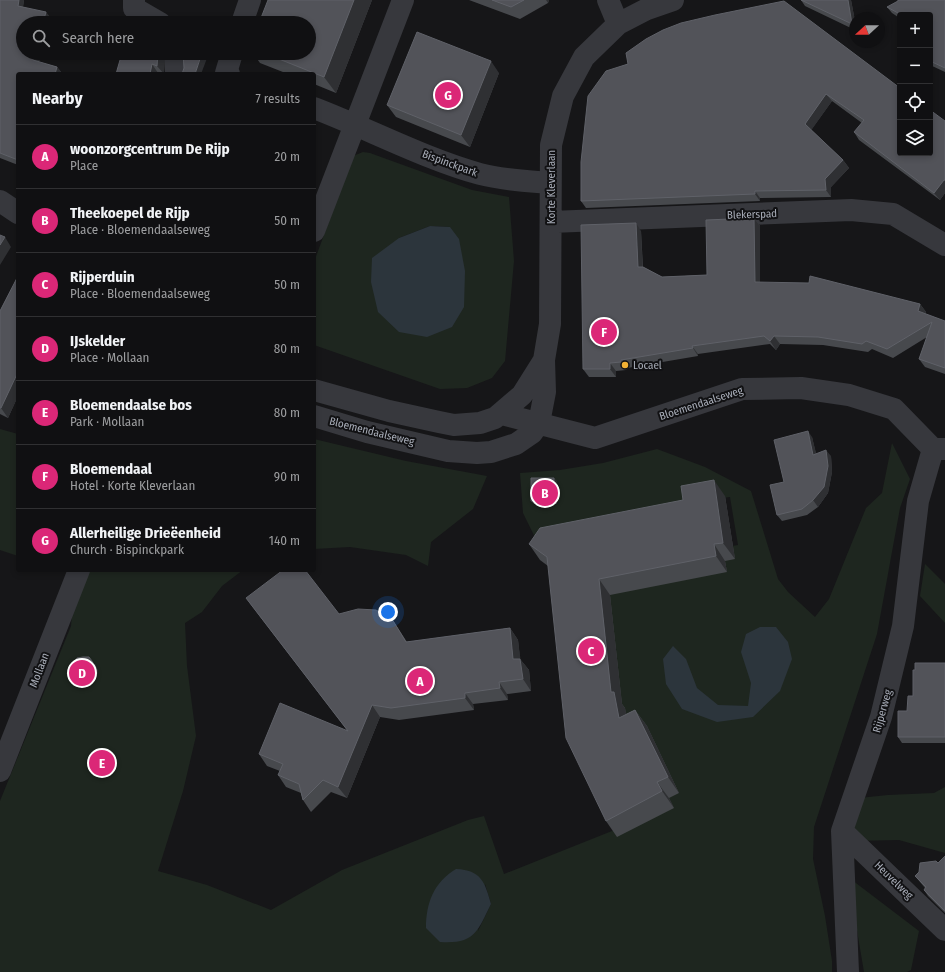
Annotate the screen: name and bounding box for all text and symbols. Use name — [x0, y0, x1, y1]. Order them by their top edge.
north arrow — [849, 12, 885, 48]
map controls — [897, 12, 933, 156]
button: + — [897, 12, 933, 48]
search box — [16, 16, 316, 60]
icon: search — [30, 27, 52, 49]
text: Search here — [62, 29, 134, 47]
button: − — [897, 48, 933, 84]
pin: G — [435, 80, 461, 110]
button: locate — [897, 84, 933, 120]
text: Nearby — [32, 88, 83, 109]
text: 7 results — [256, 91, 300, 106]
button: layers — [897, 120, 933, 156]
text: woonzorgcentrum De Rijp — [70, 140, 230, 158]
street label: Bispinckpark — [420, 147, 480, 180]
text: A — [41, 149, 49, 164]
text: 20 m — [274, 149, 300, 164]
street label: Korte Kleverlaan — [545, 150, 558, 224]
text: Place — [70, 158, 98, 173]
text: Theekoepel de Rijp — [70, 204, 190, 222]
street label: Blekerspad — [727, 207, 777, 222]
text: B — [41, 213, 49, 228]
text: 50 m — [274, 213, 300, 228]
text: Place · Bloemendaalseweg — [70, 222, 210, 237]
text: Rijperduin — [70, 268, 135, 286]
text: C — [42, 277, 48, 292]
text: 50 m — [274, 277, 300, 292]
text: Place · Bloemendaalseweg — [70, 286, 210, 301]
pin: F — [591, 317, 617, 347]
text: IJskelder — [70, 332, 125, 350]
text: D — [41, 341, 49, 356]
text: 80 m — [274, 341, 300, 356]
text: Place · Mollaan — [70, 350, 149, 365]
place label: Locael — [633, 359, 662, 372]
marker: Locael — [620, 360, 630, 370]
street label: Bloemendaalseweg — [658, 384, 745, 423]
text: Bloemendaalse bos — [70, 396, 192, 414]
text: E — [42, 405, 48, 420]
text: 80 m — [274, 405, 300, 420]
text: Park · Mollaan — [70, 414, 144, 429]
street label: Bloemendaalseweg — [328, 415, 417, 449]
text: Bloemendaal — [70, 460, 152, 478]
text: F — [42, 469, 48, 484]
text: 90 m — [274, 469, 300, 484]
text: Hotel · Korte Kleverlaan — [70, 478, 195, 493]
pin: B — [532, 478, 558, 508]
text: Allerheilige Drieëenheid — [70, 524, 221, 542]
text: G — [41, 533, 49, 548]
text: 140 m — [269, 533, 300, 548]
text: Church · Bispinckpark — [70, 542, 184, 557]
your location — [378, 602, 398, 622]
pin: C — [578, 636, 604, 666]
street label: Mollaan — [27, 651, 52, 689]
pin: D — [69, 658, 95, 688]
pin: A — [407, 666, 433, 696]
street label: Rijperweg — [870, 687, 895, 734]
pin: E — [89, 748, 115, 778]
street label: Heuvelweg — [872, 859, 916, 903]

